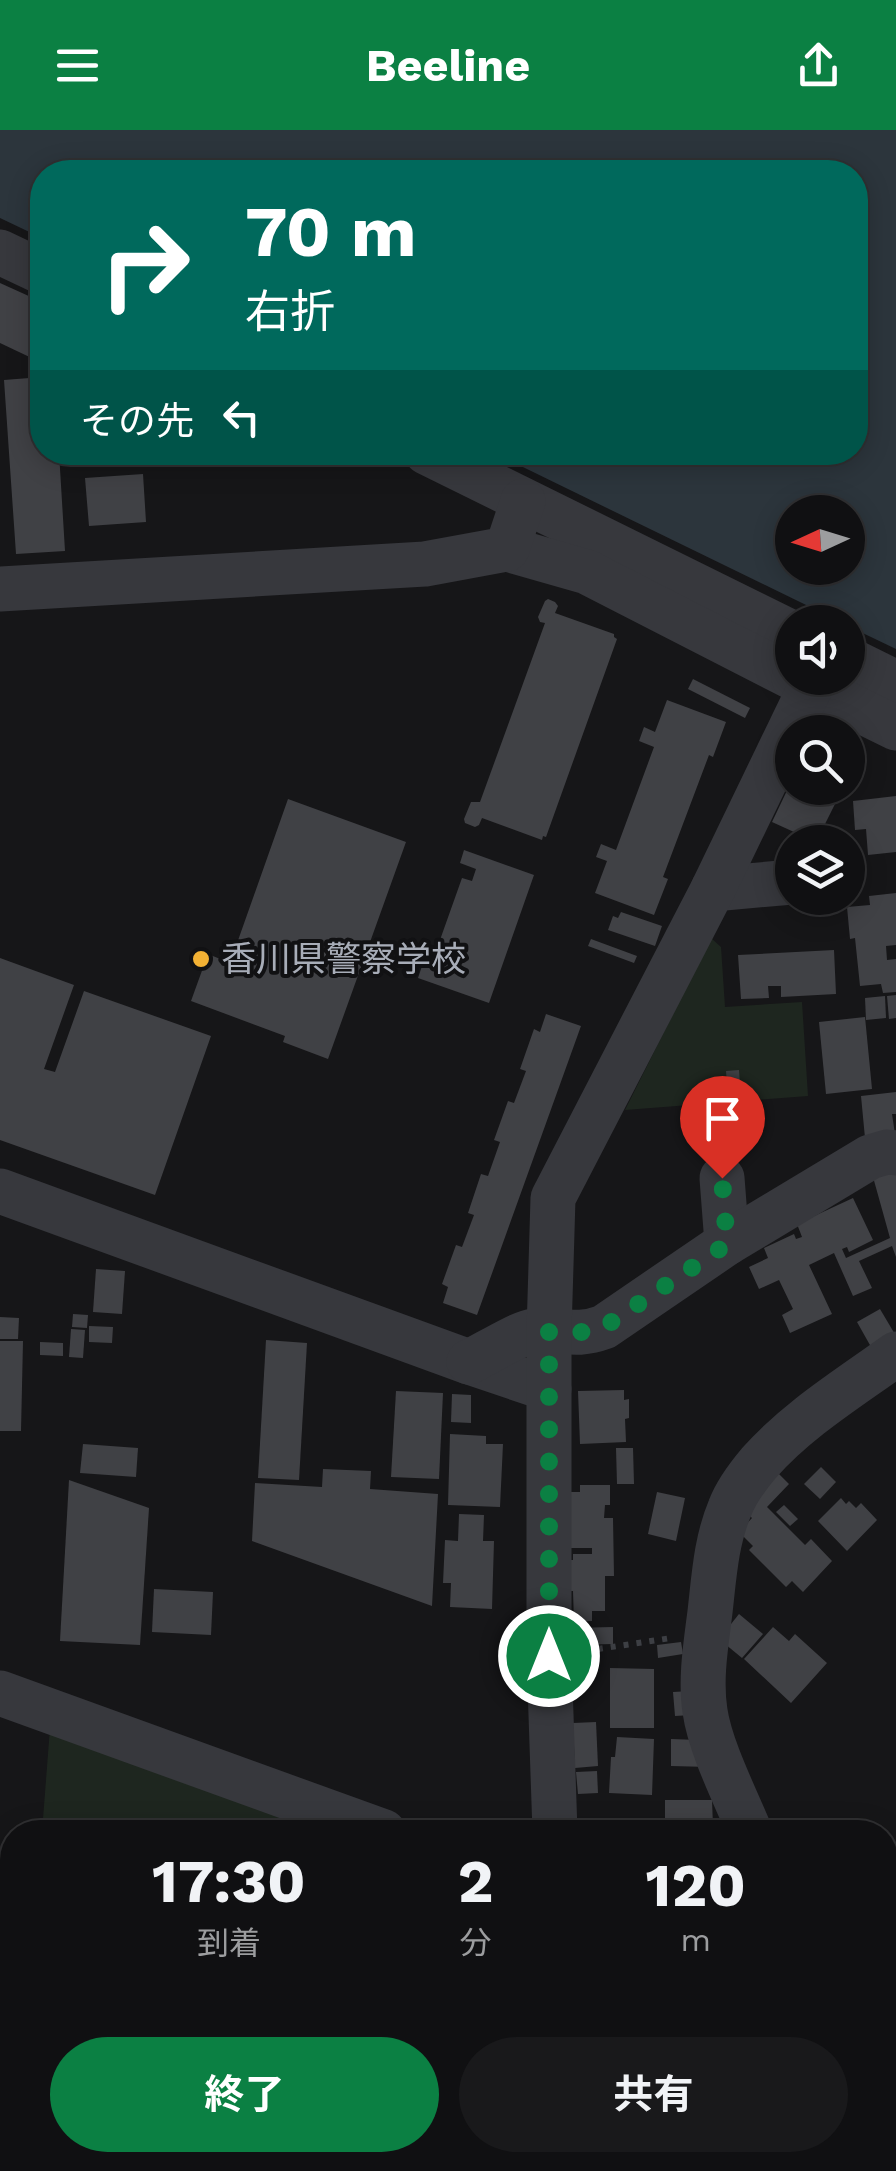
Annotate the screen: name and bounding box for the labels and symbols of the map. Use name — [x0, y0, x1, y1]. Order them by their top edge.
north arrow — [775, 495, 865, 585]
place label: 香川県警察学校 — [221, 938, 466, 980]
marker: 香川県警察学校 — [190, 948, 212, 970]
pin — [680, 1076, 765, 1179]
position arrow — [497, 1604, 601, 1708]

